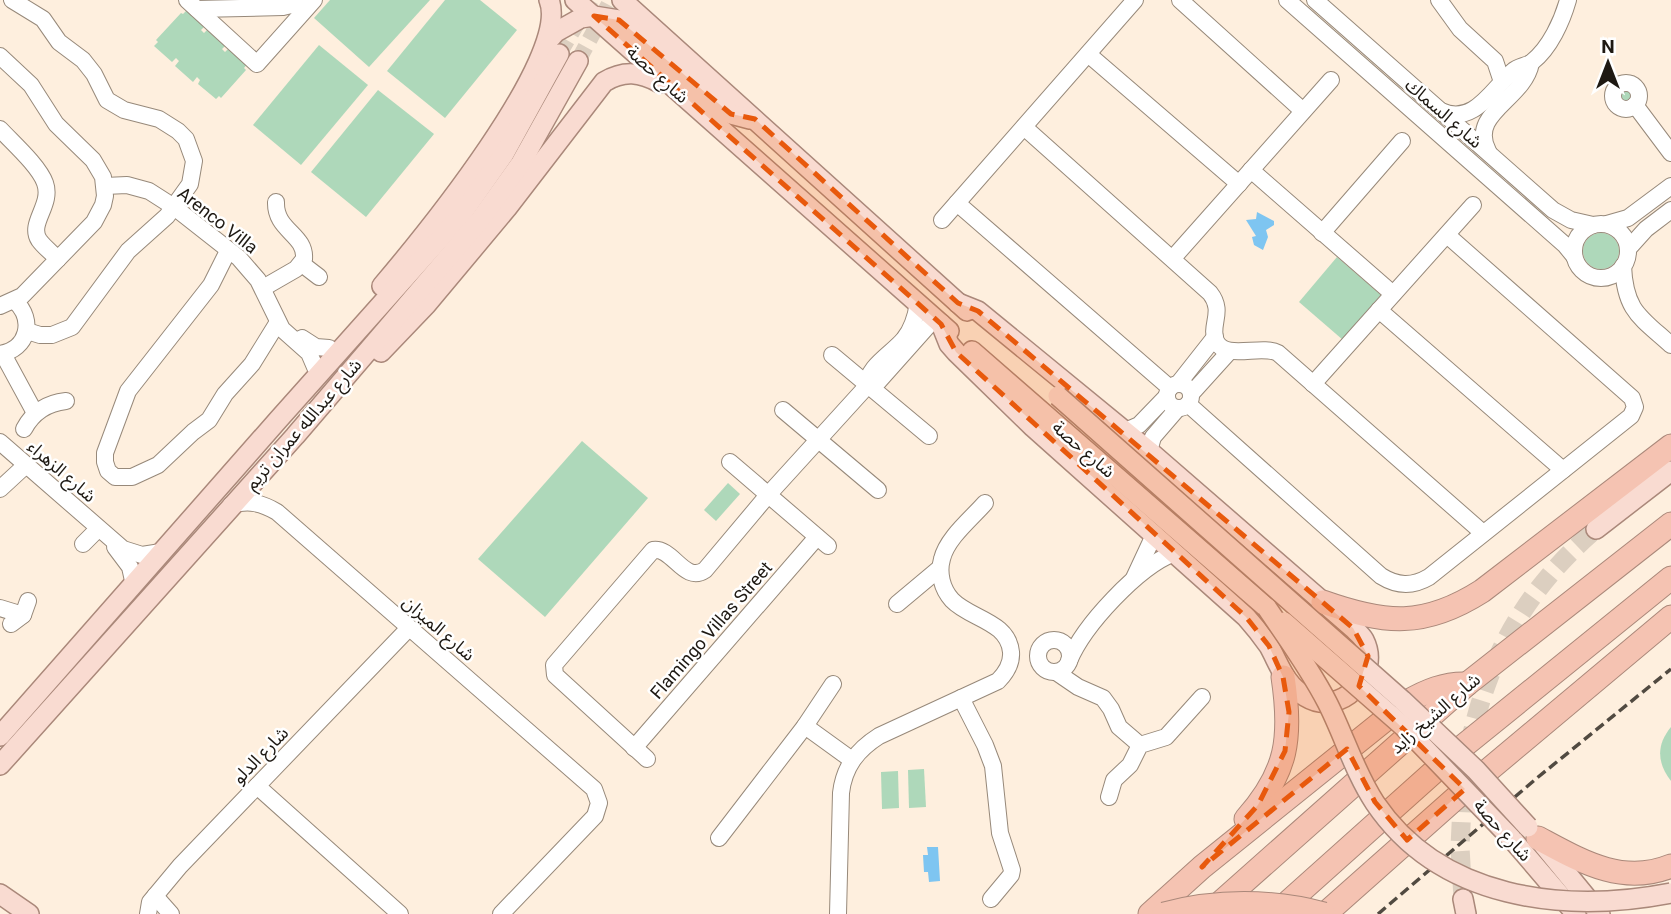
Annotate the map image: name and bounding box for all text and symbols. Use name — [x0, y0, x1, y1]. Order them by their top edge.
north arrow — [1573, 28, 1643, 98]
text: N — [1601, 35, 1615, 58]
street label: شارع حصة — [620, 41, 693, 110]
street label: شارع السماك — [1399, 74, 1487, 155]
street label: Arenco Villa — [174, 182, 262, 258]
street label: شارع عبدالله عمران تريم — [240, 354, 369, 496]
street label: شارع حصة — [1046, 416, 1120, 485]
street label: شارع الزهراء — [21, 436, 100, 509]
street label: Flamingo Villas Street — [646, 557, 776, 703]
street label: شارع الميزان — [396, 591, 479, 668]
street label: شارع الشيخ زايد — [1386, 668, 1487, 761]
street label: شارع الدلو — [228, 722, 295, 791]
street label: شارع حصة — [1467, 795, 1536, 868]

